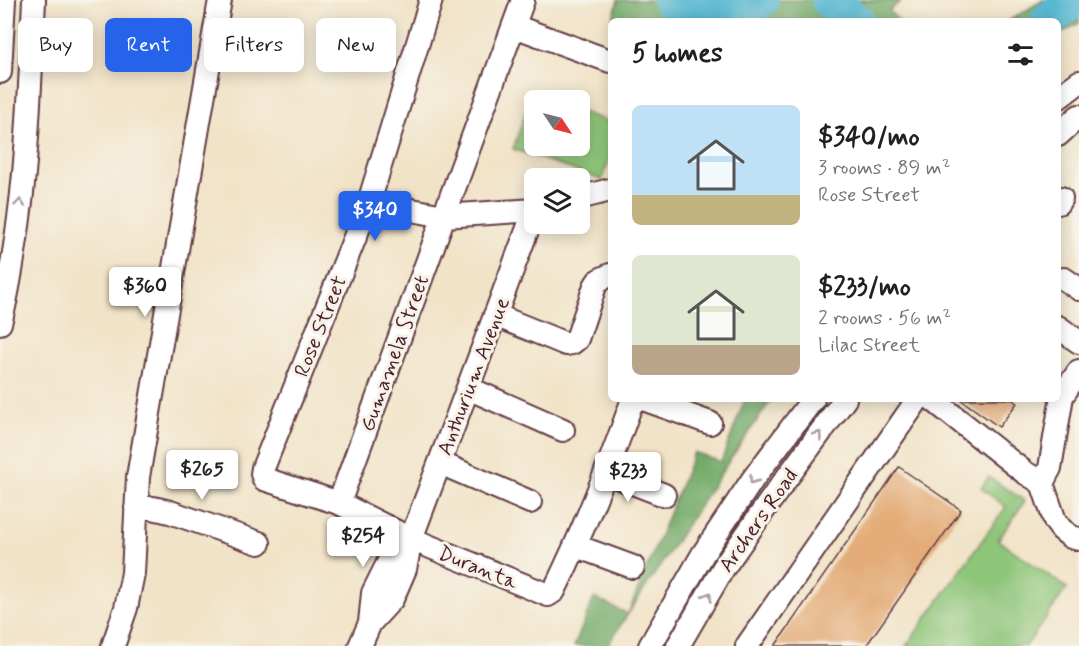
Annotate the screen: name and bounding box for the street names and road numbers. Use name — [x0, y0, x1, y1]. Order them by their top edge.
street label: Rose Street — [288, 271, 354, 381]
street label: Gumamela Street — [354, 271, 436, 436]
street label: Anthurium Avenue — [431, 293, 517, 459]
street label: Archers Road — [713, 463, 805, 578]
street label: Duranta — [434, 539, 522, 597]

